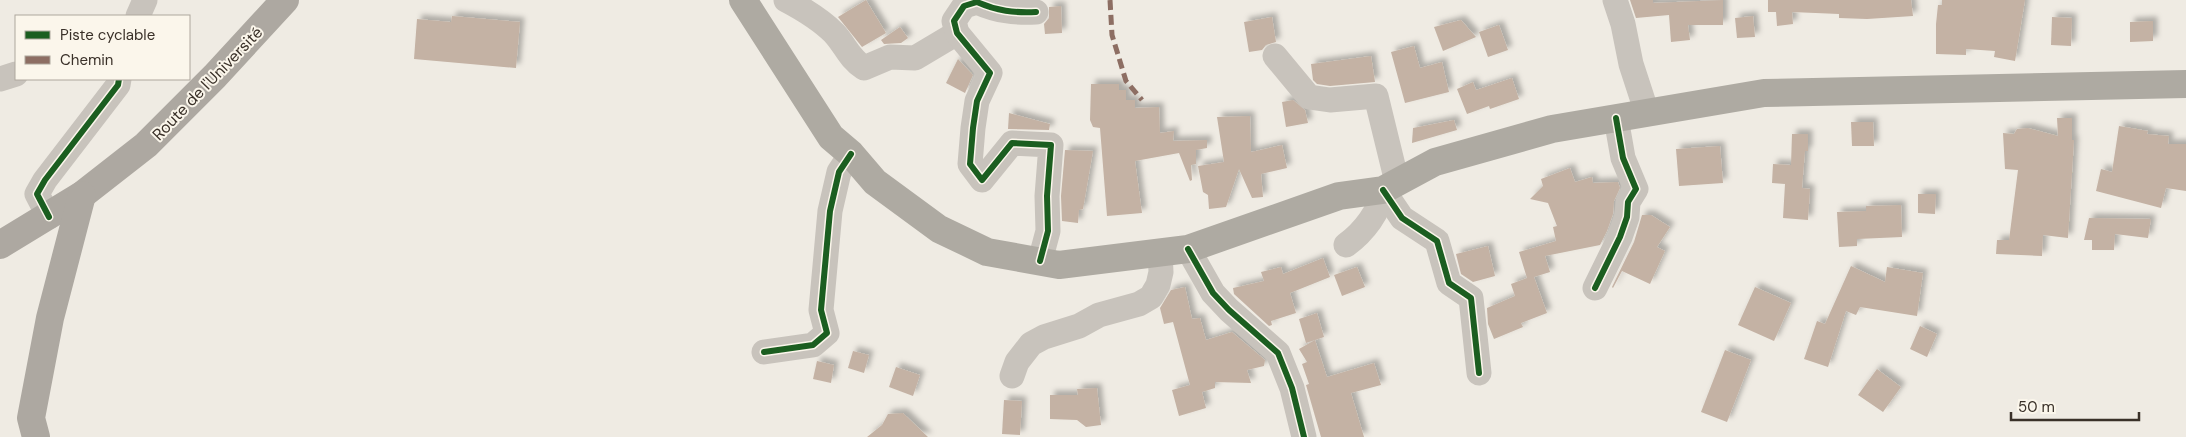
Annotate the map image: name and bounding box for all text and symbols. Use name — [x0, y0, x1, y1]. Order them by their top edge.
legend — [15, 15, 190, 80]
street label: Route de l'Université — [148, 22, 267, 145]
text: Piste cyclable — [60, 25, 155, 45]
text: Chemin — [60, 50, 113, 70]
scale bar — [2011, 390, 2138, 422]
text: 50 m — [2018, 397, 2055, 417]

